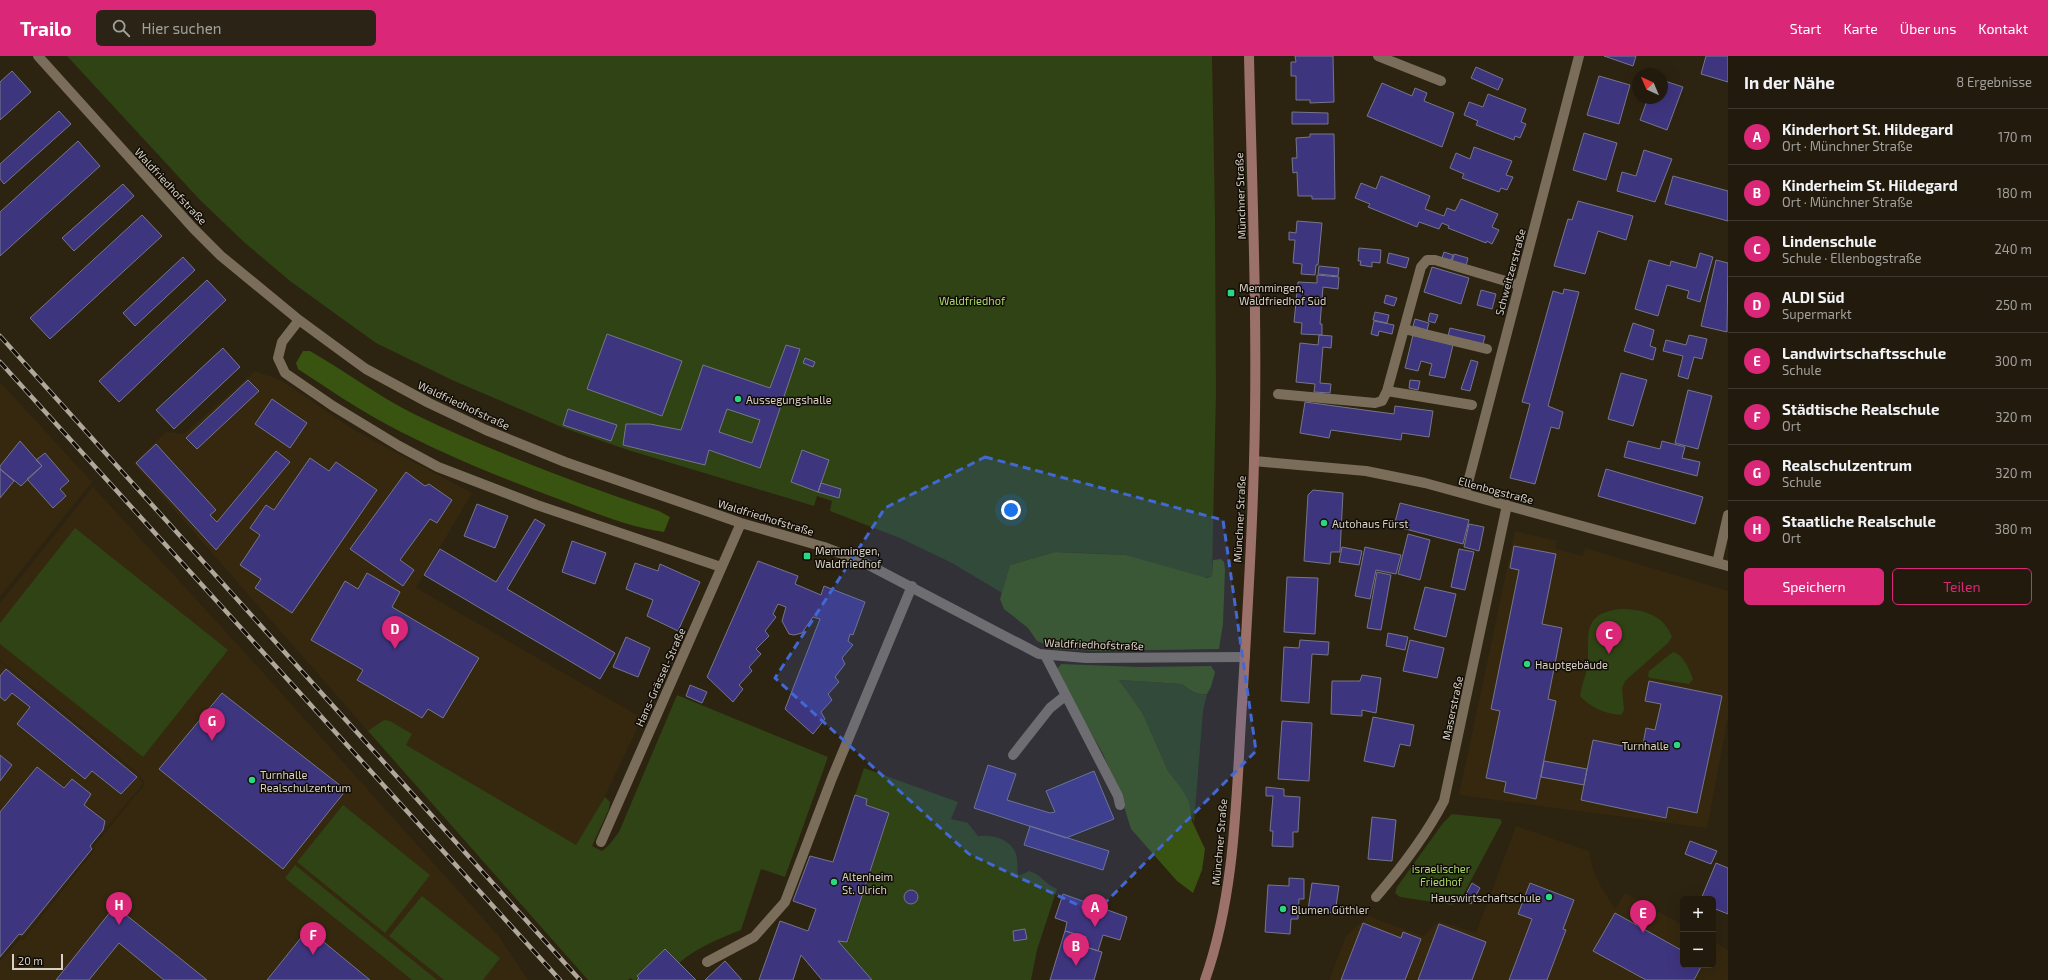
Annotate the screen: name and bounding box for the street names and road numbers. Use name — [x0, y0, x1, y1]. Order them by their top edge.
street label: Waldfriedhofstraße — [132, 145, 210, 227]
street label: Münchner Straße — [1232, 152, 1248, 240]
street label: Schweitzerstraße — [1492, 227, 1528, 317]
street label: Waldfriedhofstraße — [416, 378, 512, 432]
street label: Ellenbogstraße — [1457, 474, 1535, 506]
street label: Münchner Straße — [1230, 475, 1248, 563]
street label: Waldfriedhofstraße — [716, 496, 816, 538]
street label: Hans-Grässel-Straße — [632, 626, 688, 728]
street label: Waldfriedhofstraße — [1044, 636, 1144, 652]
street label: Maserstraße — [1439, 675, 1465, 741]
street label: Münchner Straße — [1209, 798, 1229, 886]

